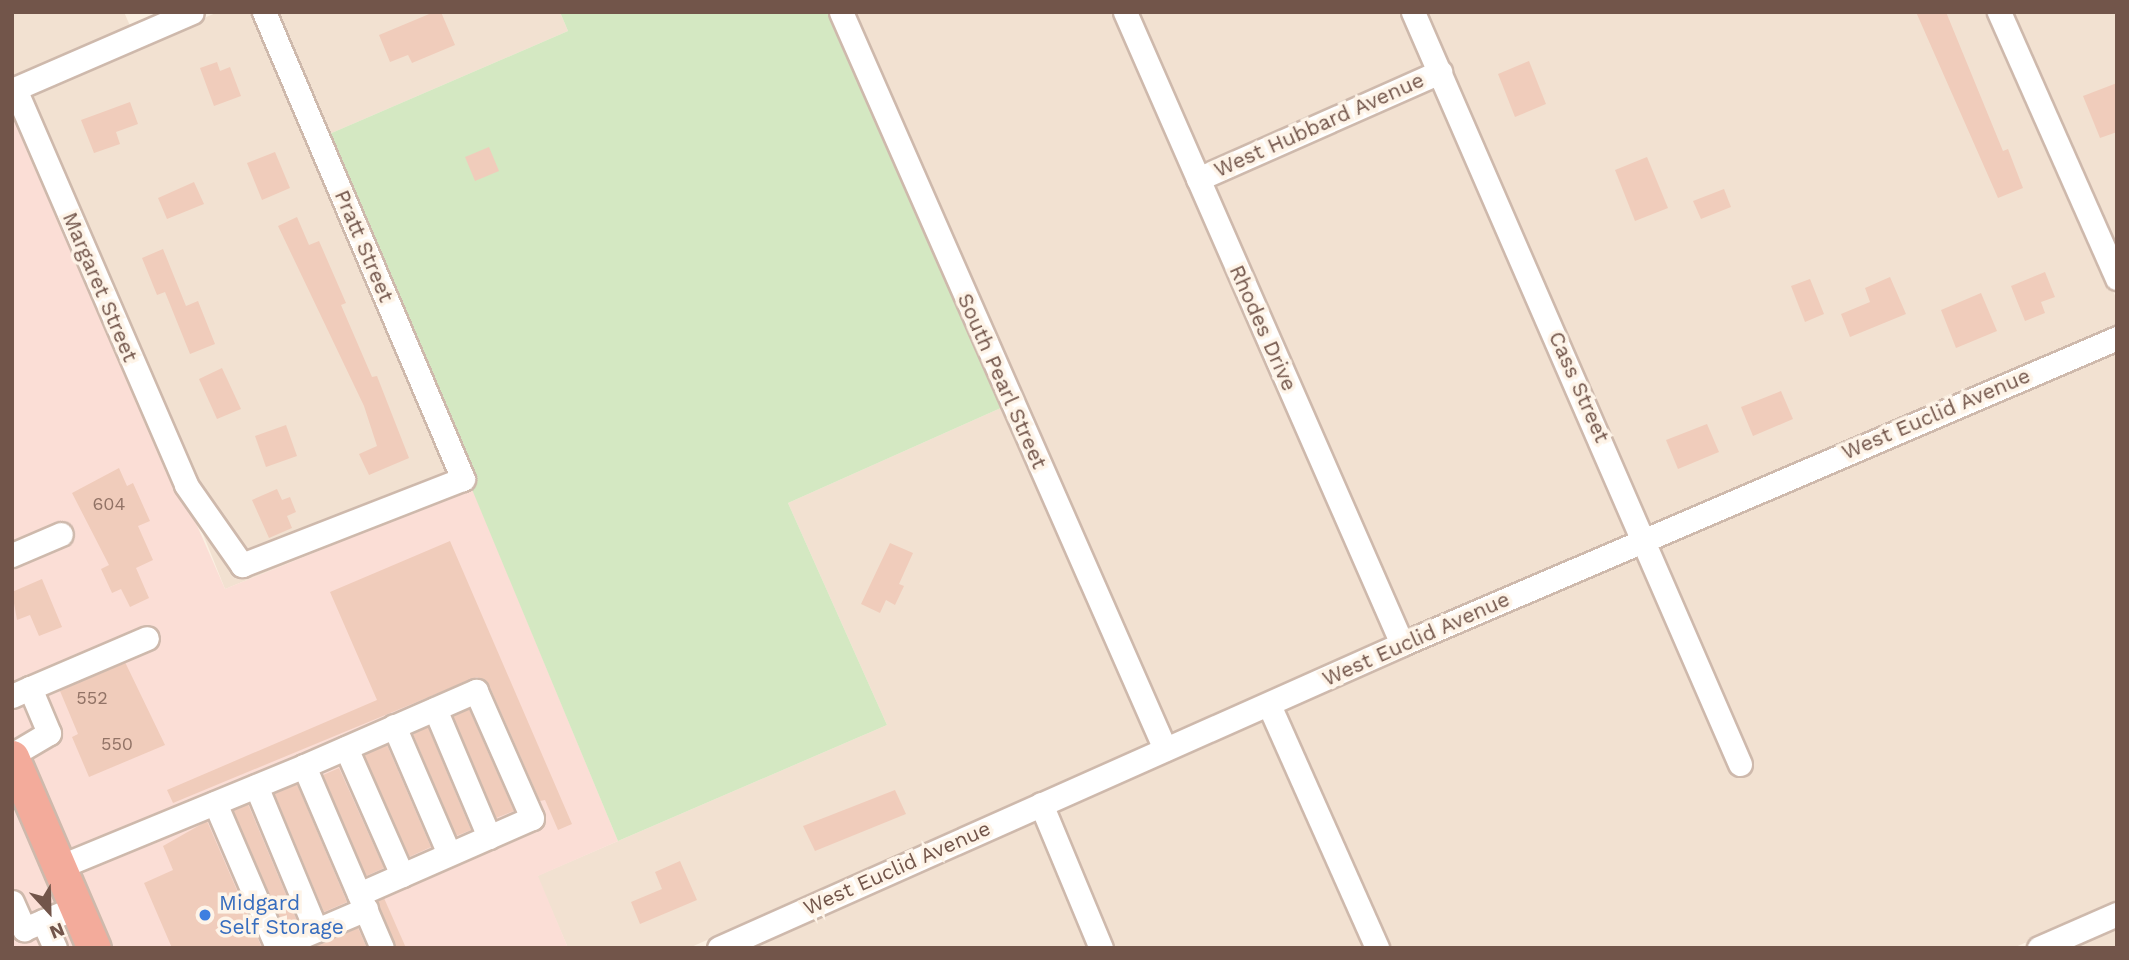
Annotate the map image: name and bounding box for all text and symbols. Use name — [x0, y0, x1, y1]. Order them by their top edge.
street label: West Hubbard Avenue — [1210, 67, 1428, 183]
street label: Pratt Street — [329, 186, 399, 306]
street label: Margaret Street — [57, 208, 143, 366]
street label: Rhodes Drive — [1224, 261, 1302, 395]
street label: South Pearl Street — [952, 289, 1052, 473]
street label: Cass Street — [1543, 328, 1615, 446]
street label: West Euclid Avenue — [1838, 363, 2034, 465]
house number: 604 — [92, 493, 126, 515]
street label: West Euclid Avenue — [1318, 586, 1514, 692]
house number: 552 — [76, 687, 108, 709]
house number: 550 — [101, 733, 133, 755]
street label: West Euclid Avenue — [799, 815, 995, 921]
north arrow — [14, 876, 84, 946]
place label: Midgard Self Storage — [219, 890, 345, 940]
marker: Midgard Self Storage — [197, 907, 213, 923]
text: N — [46, 918, 68, 944]

